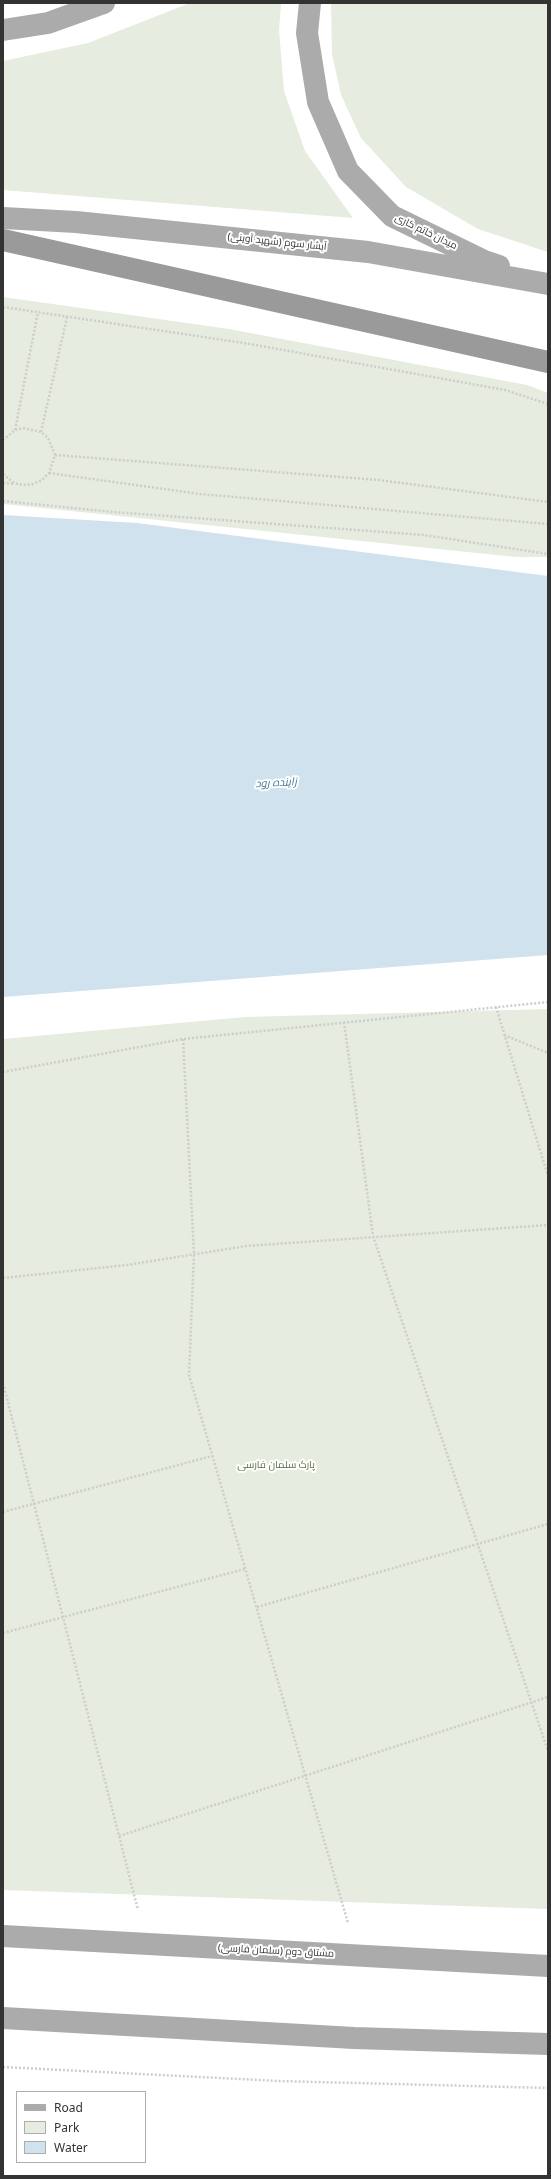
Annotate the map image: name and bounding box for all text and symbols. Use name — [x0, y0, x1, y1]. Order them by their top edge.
street label: میدان خاتم کاری — [393, 212, 459, 252]
street label: آبشار سوم (شهید آوینی) — [227, 231, 327, 253]
water label: زاینده رود — [255, 775, 297, 791]
park label: پارک سلمان فارسی — [237, 1459, 315, 1471]
street label: مشتاق دوم (سلمان فارسی) — [218, 1942, 334, 1960]
legend — [16, 2091, 146, 2163]
text: Road — [54, 2099, 83, 2116]
text: Park — [54, 2119, 79, 2136]
text: Water — [54, 2139, 88, 2156]

